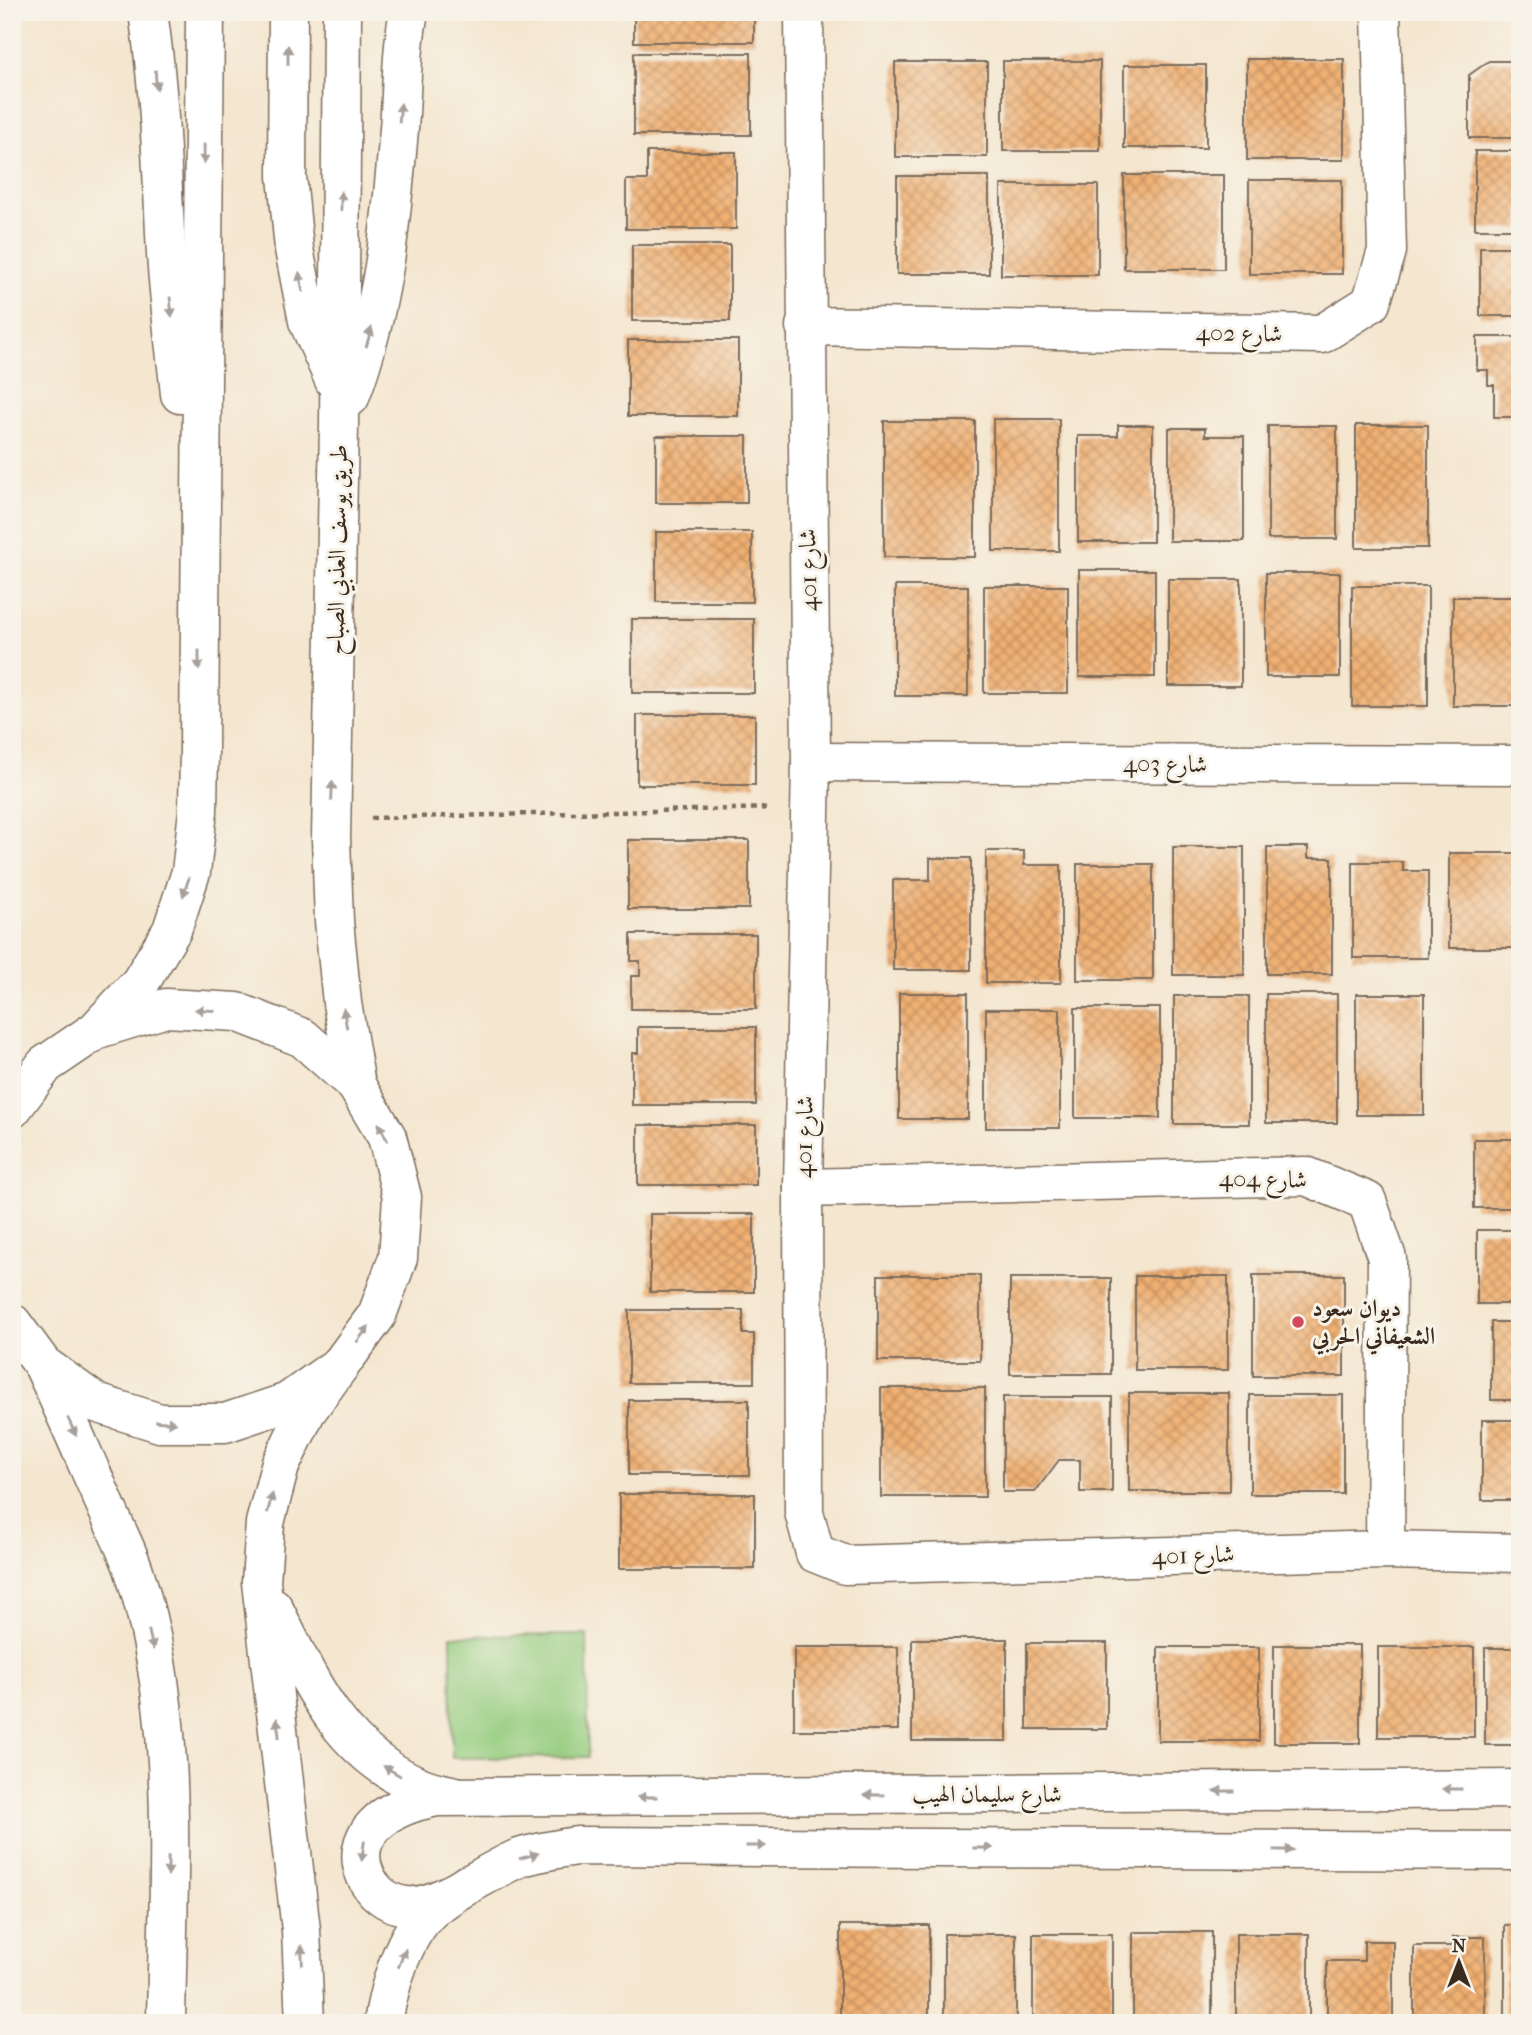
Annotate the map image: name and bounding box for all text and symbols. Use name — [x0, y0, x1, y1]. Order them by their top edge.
one-way arrow — [282, 44, 294, 66]
one-way arrow — [151, 69, 162, 91]
one-way arrow — [395, 101, 406, 123]
one-way arrow — [198, 143, 210, 165]
one-way arrow — [335, 190, 347, 212]
one-way arrow — [295, 271, 306, 293]
one-way arrow — [166, 296, 177, 318]
street label: شارع 402 — [1195, 318, 1283, 354]
one-way arrow — [364, 326, 375, 348]
street label: طريق يوسف العذبي الصباح — [321, 444, 360, 656]
street label: شارع 401 — [793, 528, 829, 612]
one-way arrow — [193, 650, 205, 672]
street label: شارع 403 — [1123, 750, 1207, 784]
one-way arrow — [326, 780, 338, 802]
one-way arrow — [181, 876, 191, 897]
one-way arrow — [194, 1004, 216, 1015]
one-way arrow — [339, 1007, 350, 1029]
street label: شارع 401 — [789, 1095, 825, 1179]
one-way arrow — [377, 1121, 389, 1141]
street label: شارع 404 — [1219, 1164, 1307, 1200]
place label: ديوان سعود الشعيفاني الحربي — [1311, 1294, 1435, 1355]
marker: ديوان سعود الشعيفاني الحربي — [1290, 1314, 1306, 1330]
one-way arrow — [356, 1325, 370, 1343]
one-way arrow — [66, 1417, 78, 1437]
one-way arrow — [156, 1417, 178, 1428]
one-way arrow — [265, 1492, 276, 1514]
street label: شارع 401 — [1151, 1540, 1235, 1576]
one-way arrow — [146, 1629, 157, 1651]
one-way arrow — [272, 1717, 283, 1739]
one-way arrow — [383, 1765, 402, 1777]
street label: شارع سليمان الهيب — [912, 1780, 1062, 1814]
one-way arrow — [1440, 1784, 1462, 1795]
one-way arrow — [1213, 1786, 1235, 1797]
one-way arrow — [863, 1789, 885, 1800]
one-way arrow — [635, 1791, 657, 1802]
one-way arrow — [357, 1840, 368, 1862]
one-way arrow — [745, 1840, 767, 1852]
one-way arrow — [973, 1842, 995, 1854]
one-way arrow — [1274, 1844, 1296, 1856]
one-way arrow — [519, 1850, 540, 1860]
one-way arrow — [162, 1855, 174, 1877]
north arrow — [1424, 1926, 1494, 1996]
text: N — [1452, 1935, 1467, 1957]
one-way arrow — [296, 1943, 307, 1965]
one-way arrow — [397, 1947, 408, 1968]

